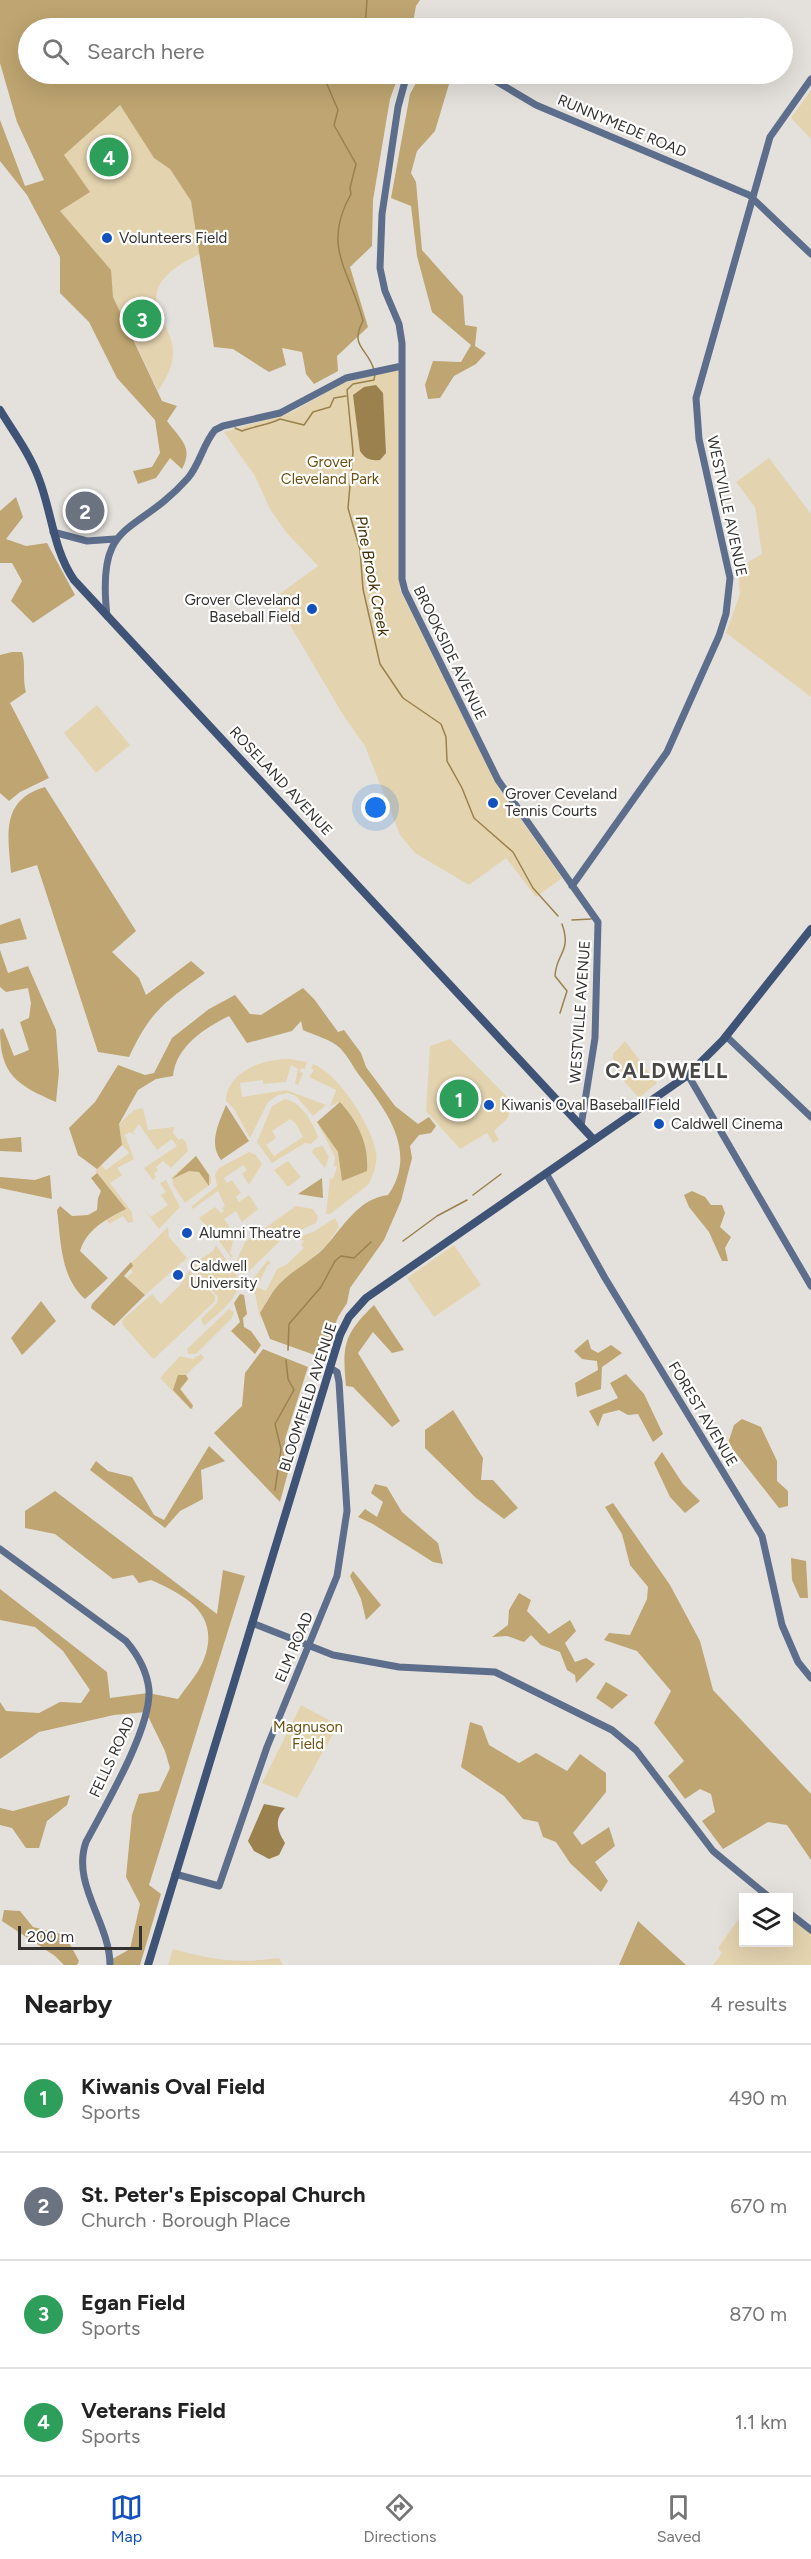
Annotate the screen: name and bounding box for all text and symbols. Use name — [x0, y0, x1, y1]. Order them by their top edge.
search box — [18, 18, 793, 84]
icon: search — [39, 35, 72, 68]
text: Search here — [87, 38, 205, 65]
street label: RUNNYMEDE ROAD — [555, 91, 689, 161]
pin: 4 — [90, 134, 128, 180]
place label: Volunteers Field — [119, 229, 227, 247]
marker: Volunteers Field — [100, 231, 114, 245]
pin: 3 — [122, 296, 162, 342]
street label: WESTVILLE AVENUE — [703, 434, 751, 578]
park label: Grover Cleveland Park — [281, 453, 380, 488]
pin: 2 — [66, 488, 104, 534]
water label: Pine Brook Creek — [352, 514, 394, 639]
street label: BROOKSIDE AVENUE — [410, 583, 490, 723]
place label: Grover Cleveland Baseball Field — [184, 591, 300, 626]
marker: Grover Cleveland Baseball Field — [305, 602, 319, 616]
street label: ROSELAND AVENUE — [226, 723, 336, 839]
place label: Grover Ceveland Tennis Courts — [505, 785, 617, 820]
your location — [361, 793, 390, 822]
marker: Grover Ceveland Tennis Courts — [486, 796, 500, 810]
street label: WESTVILLE AVENUE — [566, 940, 594, 1084]
district label: CALDWELL — [605, 1058, 729, 1083]
pin: 1 — [440, 1076, 478, 1122]
place label: Kiwanis Oval Baseball Field — [501, 1096, 680, 1114]
marker: Kiwanis Oval Baseball Field — [482, 1098, 496, 1112]
place label: Caldwell Cinema — [671, 1115, 783, 1133]
marker: Caldwell Cinema — [652, 1117, 666, 1131]
place label: Alumni Theatre — [199, 1224, 301, 1242]
marker: Alumni Theatre — [180, 1226, 194, 1240]
place label: Caldwell University — [190, 1257, 257, 1292]
marker: Caldwell University — [171, 1268, 185, 1282]
street label: BLOOMFIELD AVENUE — [275, 1320, 341, 1474]
street label: FOREST AVENUE — [665, 1358, 741, 1470]
street label: ELM ROAD — [271, 1609, 317, 1685]
street label: FELLS ROAD — [85, 1714, 139, 1800]
park label: Magnuson Field — [273, 1718, 343, 1753]
map controls — [739, 1893, 793, 1947]
button: layers — [739, 1893, 793, 1947]
scale bar — [18, 1923, 142, 1950]
text: 200 m — [27, 1927, 74, 1946]
text: Nearby — [24, 1988, 112, 2020]
text: 4 results — [710, 1992, 787, 2016]
text: Kiwanis Oval Field — [81, 2073, 265, 2100]
text: 1 — [39, 2086, 48, 2110]
text: 490 m — [728, 2086, 787, 2110]
text: Sports — [81, 2100, 140, 2124]
text: St. Peter's Episcopal Church — [81, 2181, 366, 2208]
text: 2 — [38, 2194, 49, 2218]
text: 670 m — [730, 2194, 787, 2218]
text: Church · Borough Place — [81, 2208, 291, 2232]
text: Egan Field — [81, 2289, 185, 2316]
text: 3 — [38, 2302, 49, 2326]
text: 870 m — [729, 2302, 787, 2326]
text: Sports — [81, 2316, 140, 2340]
text: Veterans Field — [81, 2397, 226, 2424]
text: 4 — [37, 2410, 50, 2434]
text: 1.1 km — [735, 2410, 787, 2434]
text: Sports — [81, 2424, 140, 2448]
tab: Map — [110, 2491, 143, 2546]
tab: Directions — [363, 2491, 436, 2546]
tab: Saved — [657, 2491, 701, 2546]

